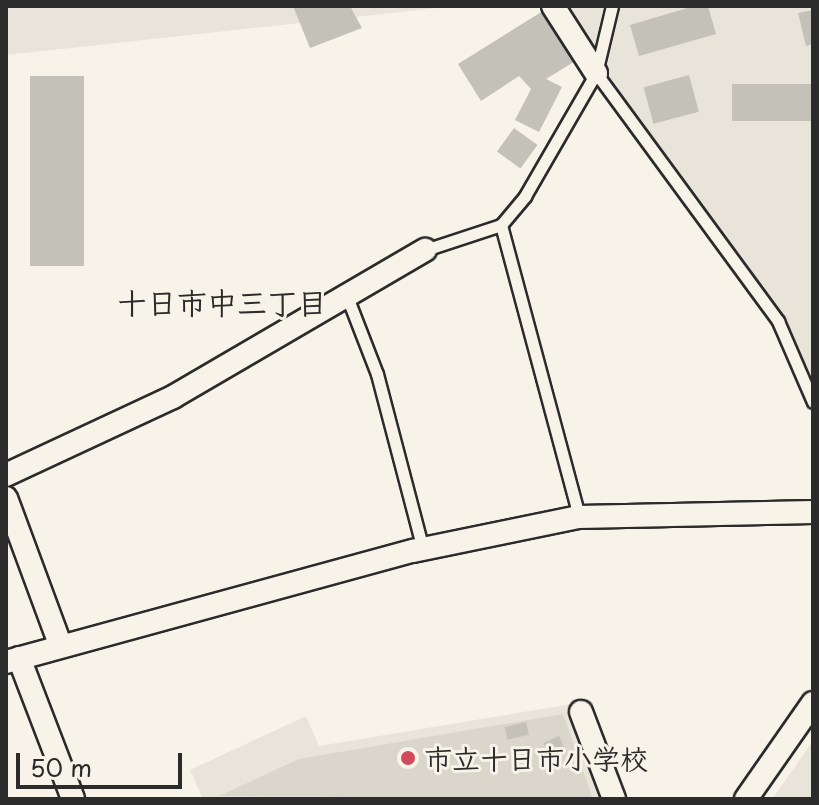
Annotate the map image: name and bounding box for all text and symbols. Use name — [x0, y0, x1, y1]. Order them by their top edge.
district label: 十日市中三丁目 — [117, 284, 327, 320]
scale bar — [20, 737, 186, 787]
place label: 市立十日市小学校 — [424, 741, 648, 775]
text: 50 m — [30, 749, 92, 785]
marker: 市立十日市小学校 — [399, 749, 417, 767]

